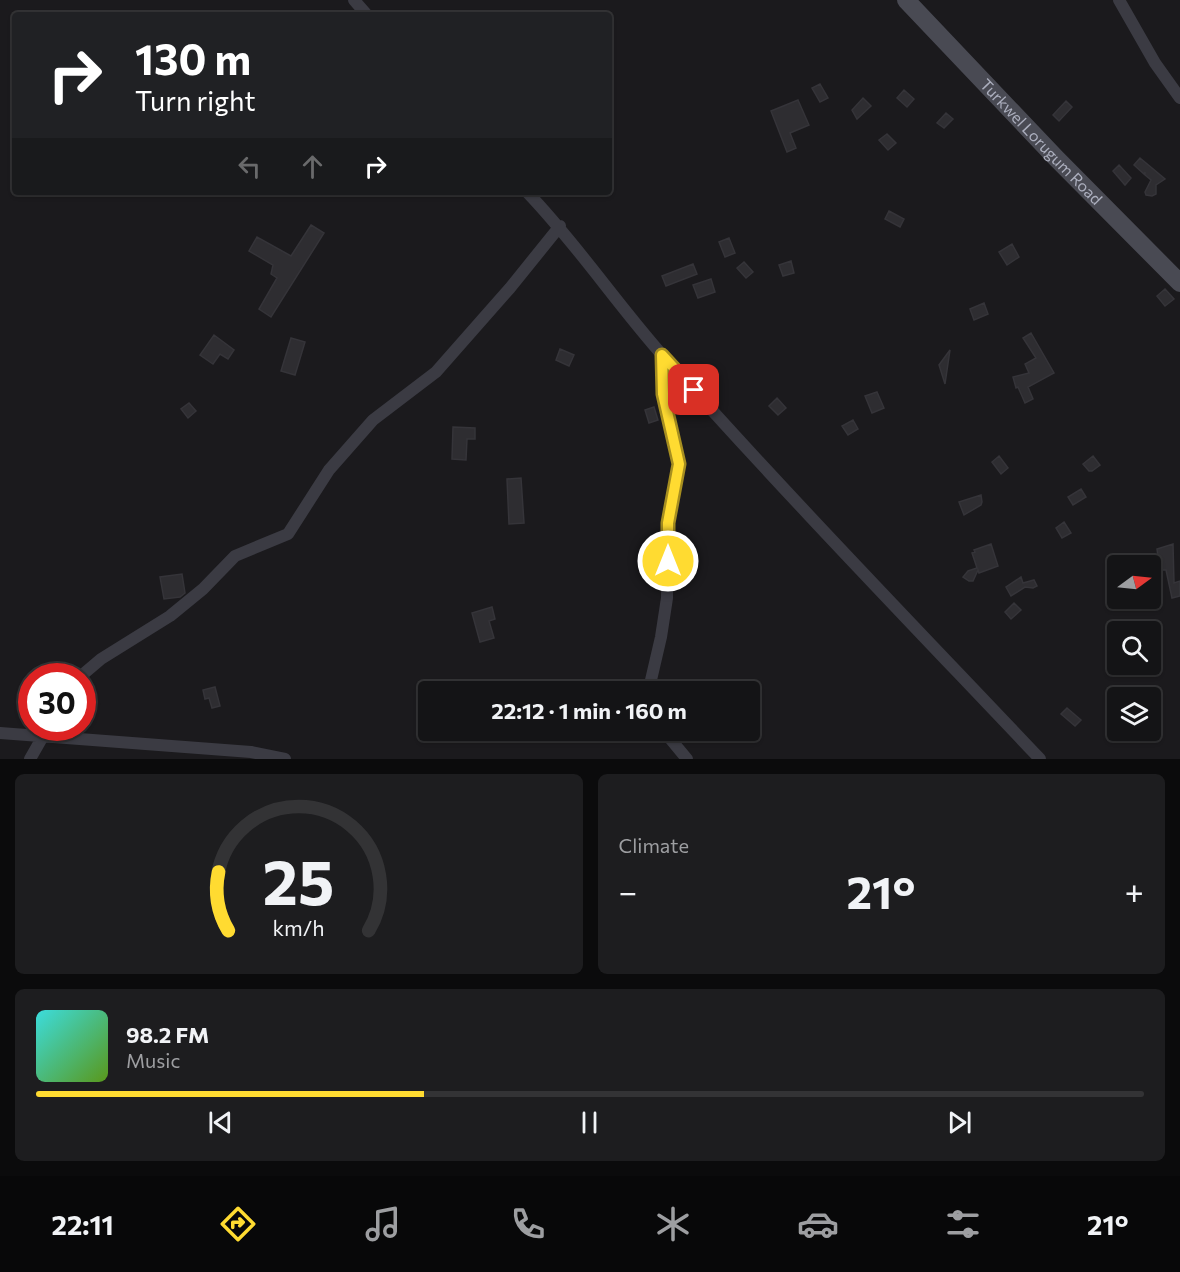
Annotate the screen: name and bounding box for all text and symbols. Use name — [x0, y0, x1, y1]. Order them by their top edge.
text: 130 m — [135, 32, 251, 84]
icon: right — [36, 36, 114, 114]
street label: Turkwel Lorugum Road — [977, 75, 1107, 208]
text: Turn right — [135, 84, 255, 117]
icon: left — [233, 150, 266, 183]
icon: ahead — [296, 150, 329, 183]
icon: right — [359, 150, 392, 183]
pin — [668, 364, 719, 415]
icon: arrive — [677, 373, 710, 406]
position arrow — [636, 529, 700, 593]
north arrow — [1107, 555, 1161, 609]
map controls — [1107, 555, 1161, 741]
button: search — [1107, 621, 1161, 675]
speed limit sign: 30 — [18, 663, 96, 741]
button: layers — [1107, 687, 1161, 741]
text: 22:12 · 1 min · 160 m — [491, 697, 687, 724]
text: Climate — [619, 833, 689, 857]
text: 25 — [263, 842, 335, 918]
text: 21° — [846, 863, 915, 918]
text: − — [619, 870, 637, 911]
text: + — [1125, 870, 1144, 911]
text: km/h — [273, 914, 325, 940]
text: 98.2 FM — [126, 1021, 209, 1048]
text: Music — [126, 1048, 180, 1072]
icon: previous — [204, 1106, 237, 1139]
icon: pause — [573, 1106, 606, 1139]
icon: next — [943, 1106, 976, 1139]
icon: directions — [217, 1203, 259, 1245]
icon: music — [362, 1203, 404, 1245]
icon: phone — [507, 1203, 549, 1245]
icon: climate — [652, 1203, 694, 1245]
icon: car — [797, 1203, 839, 1245]
icon: filters — [942, 1203, 984, 1245]
text: 22:11 — [52, 1208, 114, 1241]
text: 21° — [1087, 1208, 1128, 1241]

